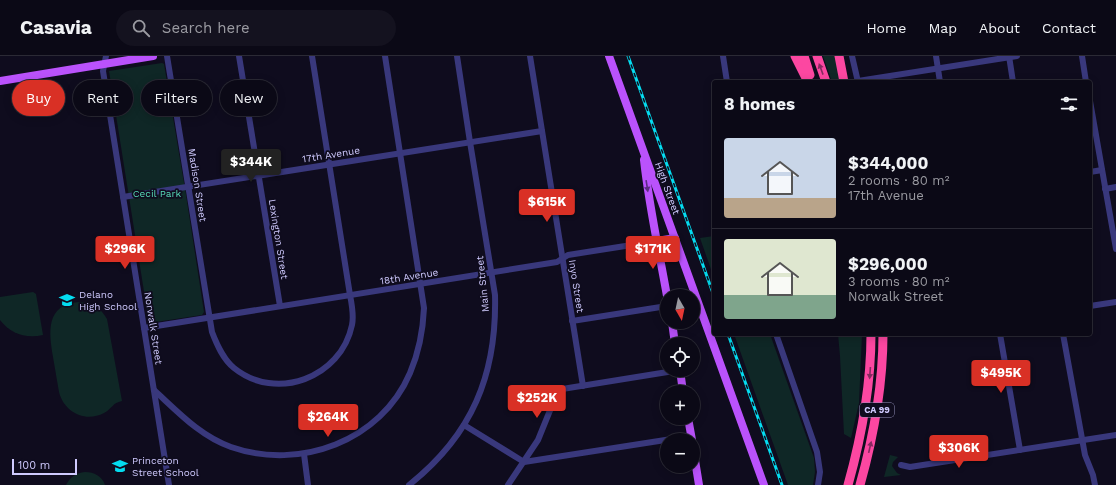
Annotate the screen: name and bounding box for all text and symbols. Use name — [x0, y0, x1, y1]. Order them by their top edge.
search box — [116, 10, 396, 46]
text: Casavia — [20, 16, 92, 39]
icon: search — [130, 17, 152, 39]
text: Search here — [162, 19, 250, 37]
text: Home — [866, 20, 906, 36]
text: Map — [928, 20, 957, 36]
text: About — [979, 20, 1020, 36]
text: Contact — [1042, 20, 1096, 36]
one-way arrow — [818, 63, 824, 75]
chip: Buy — [12, 80, 65, 116]
chip: Rent — [73, 80, 133, 116]
chip: Filters — [141, 80, 212, 116]
chip: New — [220, 80, 277, 116]
icon: filters — [1058, 93, 1080, 115]
text: 8 homes — [724, 94, 795, 114]
street label: 17th Avenue — [301, 144, 361, 164]
street label: Madison Street — [186, 148, 209, 223]
pin: $344K — [223, 149, 279, 183]
text: $344,000 — [848, 153, 928, 173]
text: $344K — [230, 154, 272, 169]
icon: home — [756, 154, 804, 202]
street label: High Street — [653, 160, 682, 217]
text: 2 rooms · 80 m² — [848, 173, 949, 188]
one-way arrow — [644, 180, 650, 192]
park label: Cecil Park — [133, 188, 182, 199]
text: 17th Avenue — [848, 188, 924, 203]
pin: $615K — [519, 189, 575, 223]
text: $615K — [528, 194, 566, 209]
street label: Lexington Street — [267, 198, 290, 281]
pin: $296K — [97, 236, 153, 270]
pin: $171K — [625, 236, 681, 270]
text: $296K — [104, 241, 146, 256]
text: $171K — [635, 241, 671, 256]
street label: Main Street — [474, 254, 491, 313]
text: $296,000 — [848, 254, 928, 274]
icon: home — [756, 255, 804, 303]
street label: Inyo Street — [567, 259, 586, 314]
street label: 18th Avenue — [379, 266, 439, 287]
text: 3 rooms · 80 m² — [848, 274, 949, 289]
place label: Delano High School — [79, 289, 137, 312]
north arrow — [660, 289, 700, 329]
map controls — [660, 289, 700, 473]
text: Norwalk Street — [848, 289, 943, 304]
school or university icon: Delano High School — [58, 291, 76, 309]
street label: Norwalk Street — [142, 291, 165, 366]
button: locate — [660, 337, 700, 377]
pin: $495K — [973, 360, 1029, 394]
text: $495K — [980, 365, 1022, 380]
one-way arrow — [866, 367, 873, 379]
pin: $252K — [509, 385, 565, 419]
button: + — [660, 385, 700, 425]
text: $252K — [517, 390, 557, 405]
road number: CA 99 — [860, 403, 894, 417]
pin: $264K — [300, 404, 356, 438]
text: $264K — [307, 409, 349, 424]
button: − — [660, 433, 700, 473]
pin: $306K — [931, 435, 987, 469]
text: $306K — [938, 440, 980, 455]
one-way arrow — [867, 441, 873, 453]
place label: Princeton Street School — [132, 455, 199, 478]
scale bar — [12, 457, 77, 476]
school or university icon: Princeton Street School — [111, 457, 129, 475]
text: 100 m — [18, 459, 50, 472]

